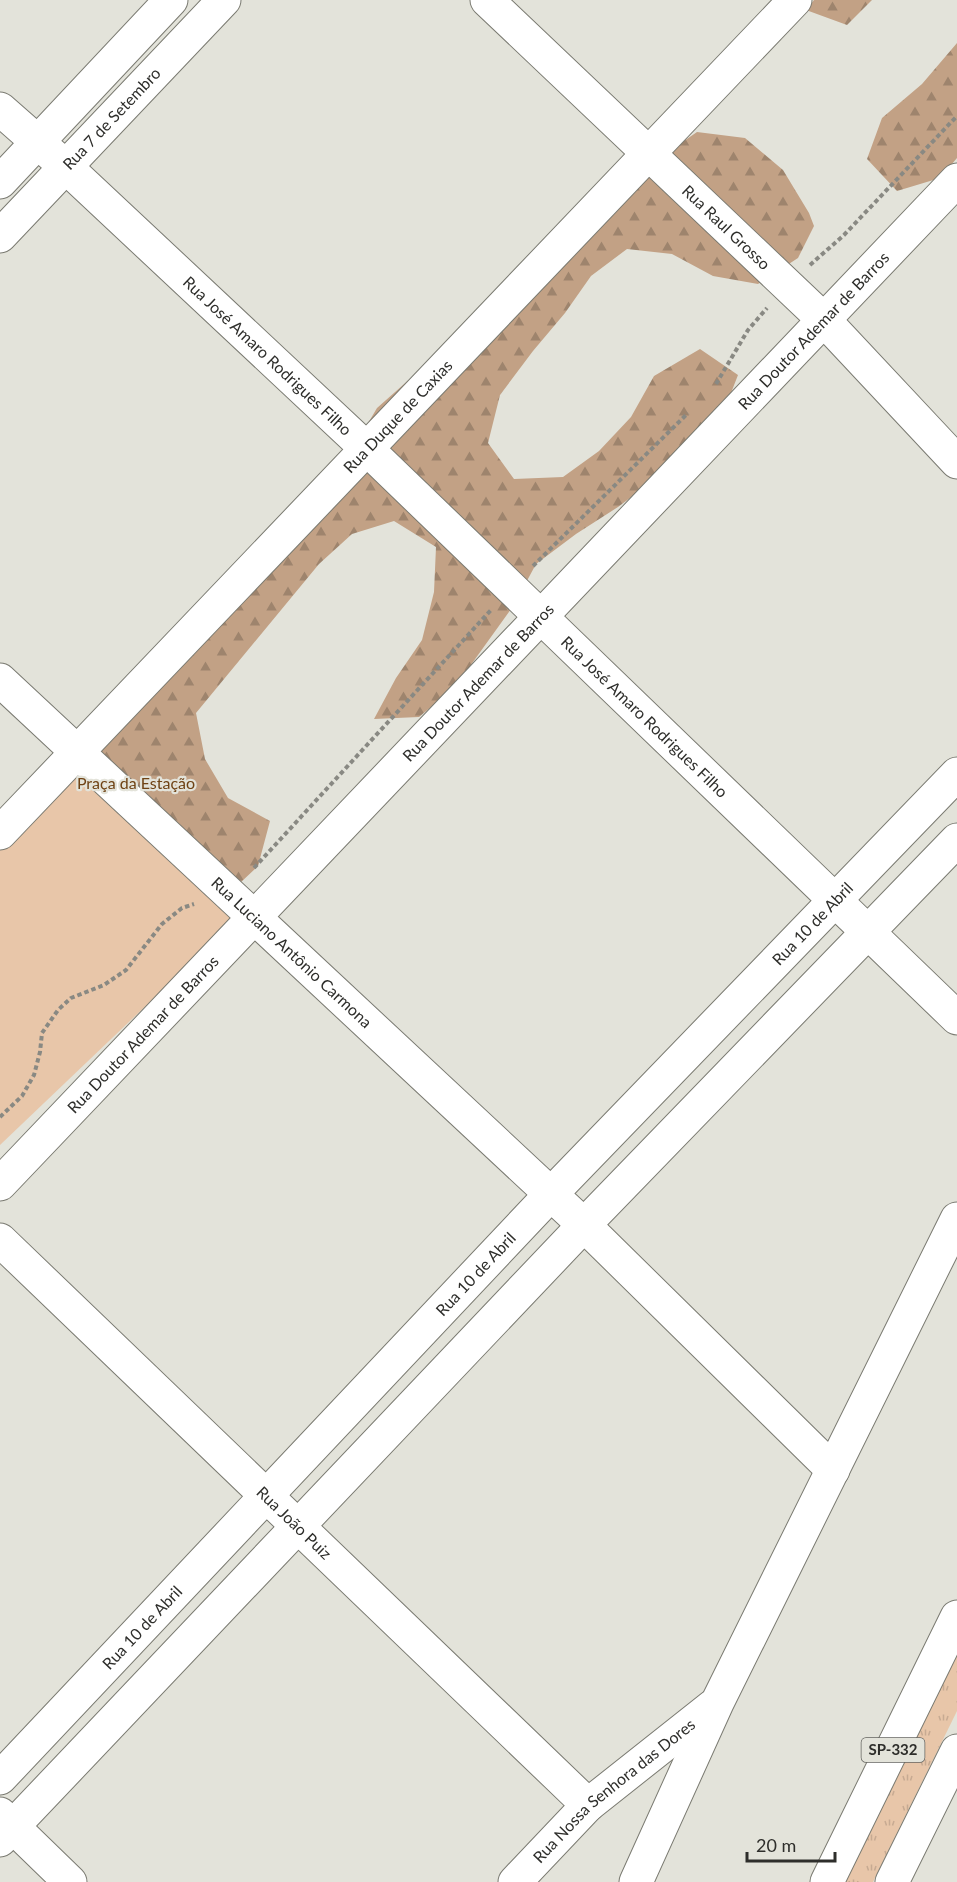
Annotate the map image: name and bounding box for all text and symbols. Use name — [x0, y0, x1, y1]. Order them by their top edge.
street label: Rua 7 de Setembro — [58, 63, 164, 173]
street label: Rua Raul Grosso — [679, 181, 775, 273]
street label: Rua Doutor Ademar de Barros — [734, 247, 893, 413]
street label: Rua José Amaro Rodrigues Filho — [180, 272, 356, 439]
street label: Rua Duque de Caxias — [339, 355, 456, 476]
street label: Rua Doutor Ademar de Barros — [398, 599, 557, 765]
street label: Rua José Amaro Rodrigues Filho — [558, 632, 732, 801]
park label: Praça da Estação — [77, 773, 195, 792]
street label: Rua Luciano Antônio Carmona — [208, 872, 376, 1031]
street label: Rua 10 de Abril — [768, 878, 856, 969]
street label: Rua Doutor Ademar de Barros — [63, 951, 222, 1117]
street label: Rua 10 de Abril — [431, 1228, 519, 1319]
street label: Rua João Puiz — [253, 1482, 336, 1563]
street label: Rua 10 de Abril — [98, 1581, 186, 1673]
street label: Rua Nossa Senhora das Dores — [529, 1714, 698, 1866]
road number: SP-332 — [862, 1738, 924, 1762]
scale bar — [747, 1825, 836, 1863]
text: 20 m — [756, 1834, 796, 1856]

